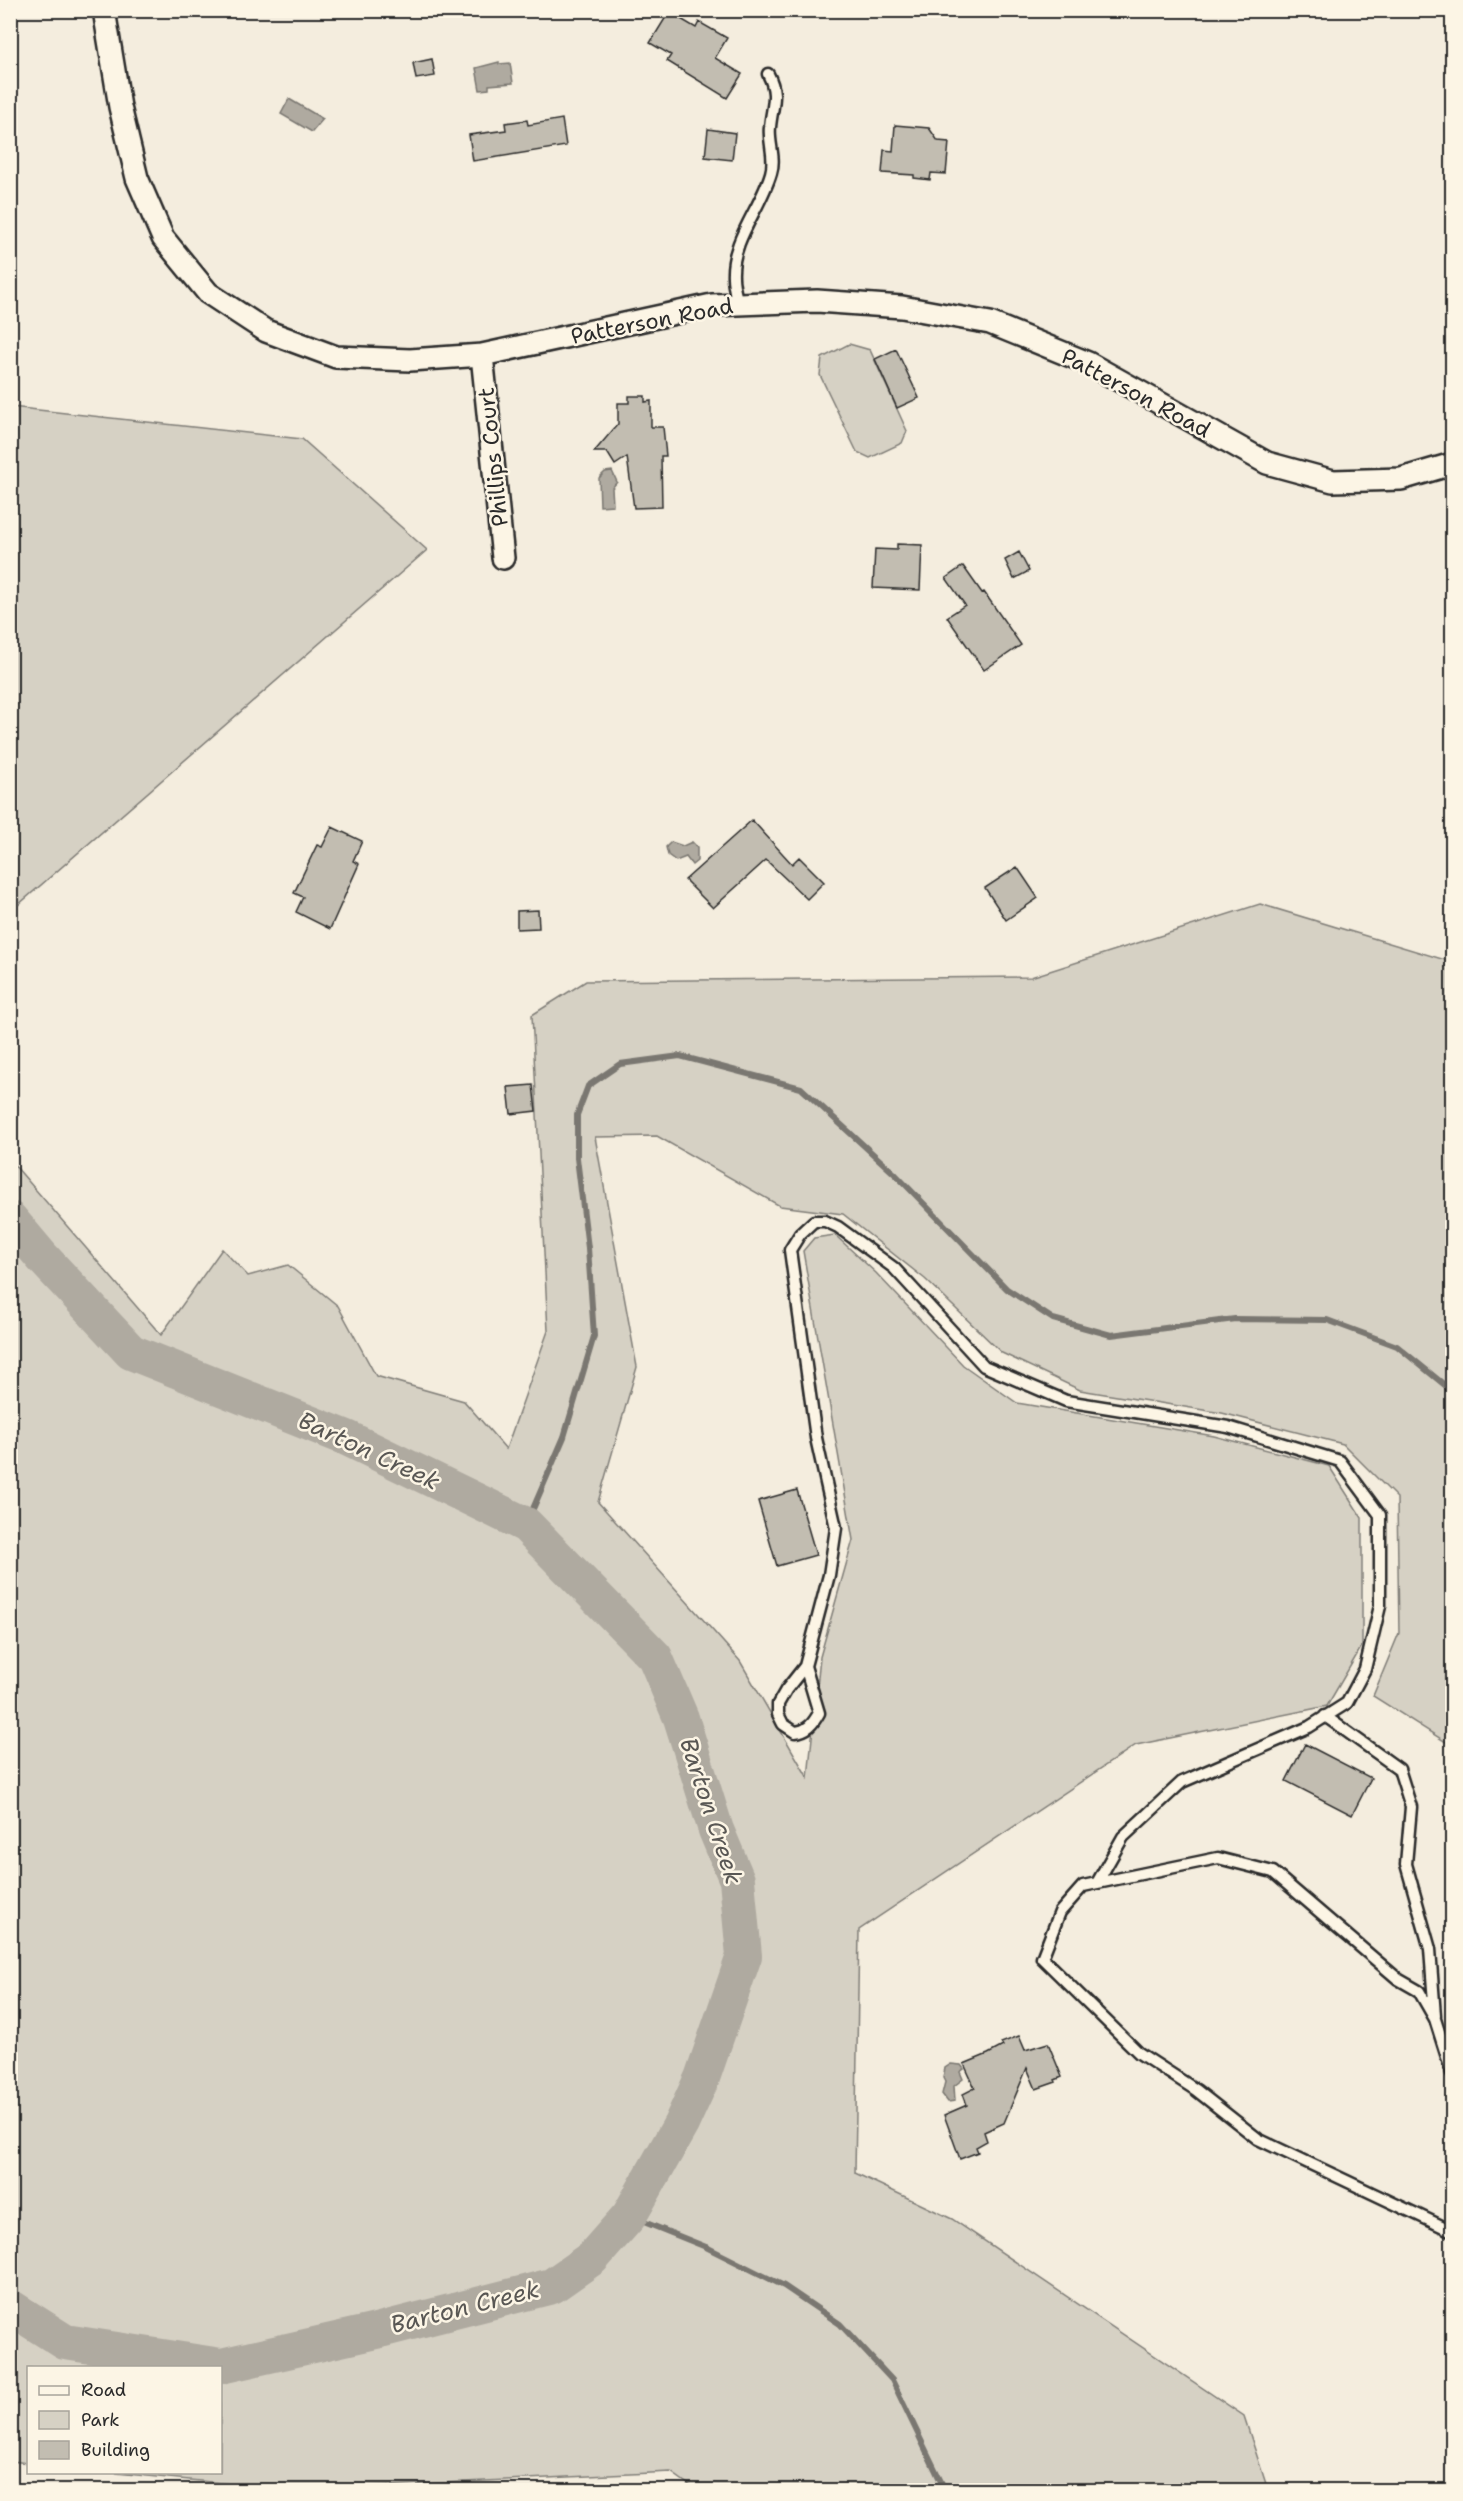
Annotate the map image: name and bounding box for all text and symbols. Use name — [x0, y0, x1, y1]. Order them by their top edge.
street label: Patterson Road — [568, 291, 736, 351]
street label: Patterson Road — [1056, 342, 1216, 444]
street label: Phillips Court — [471, 386, 515, 528]
water label: Barton Creek — [293, 1404, 445, 1498]
water label: Barton Creek — [672, 1734, 750, 1889]
water label: Barton Creek — [387, 2273, 543, 2341]
legend — [27, 2366, 222, 2474]
text: Road — [81, 2378, 126, 2402]
text: Park — [81, 2408, 120, 2432]
text: Building — [81, 2438, 150, 2462]

